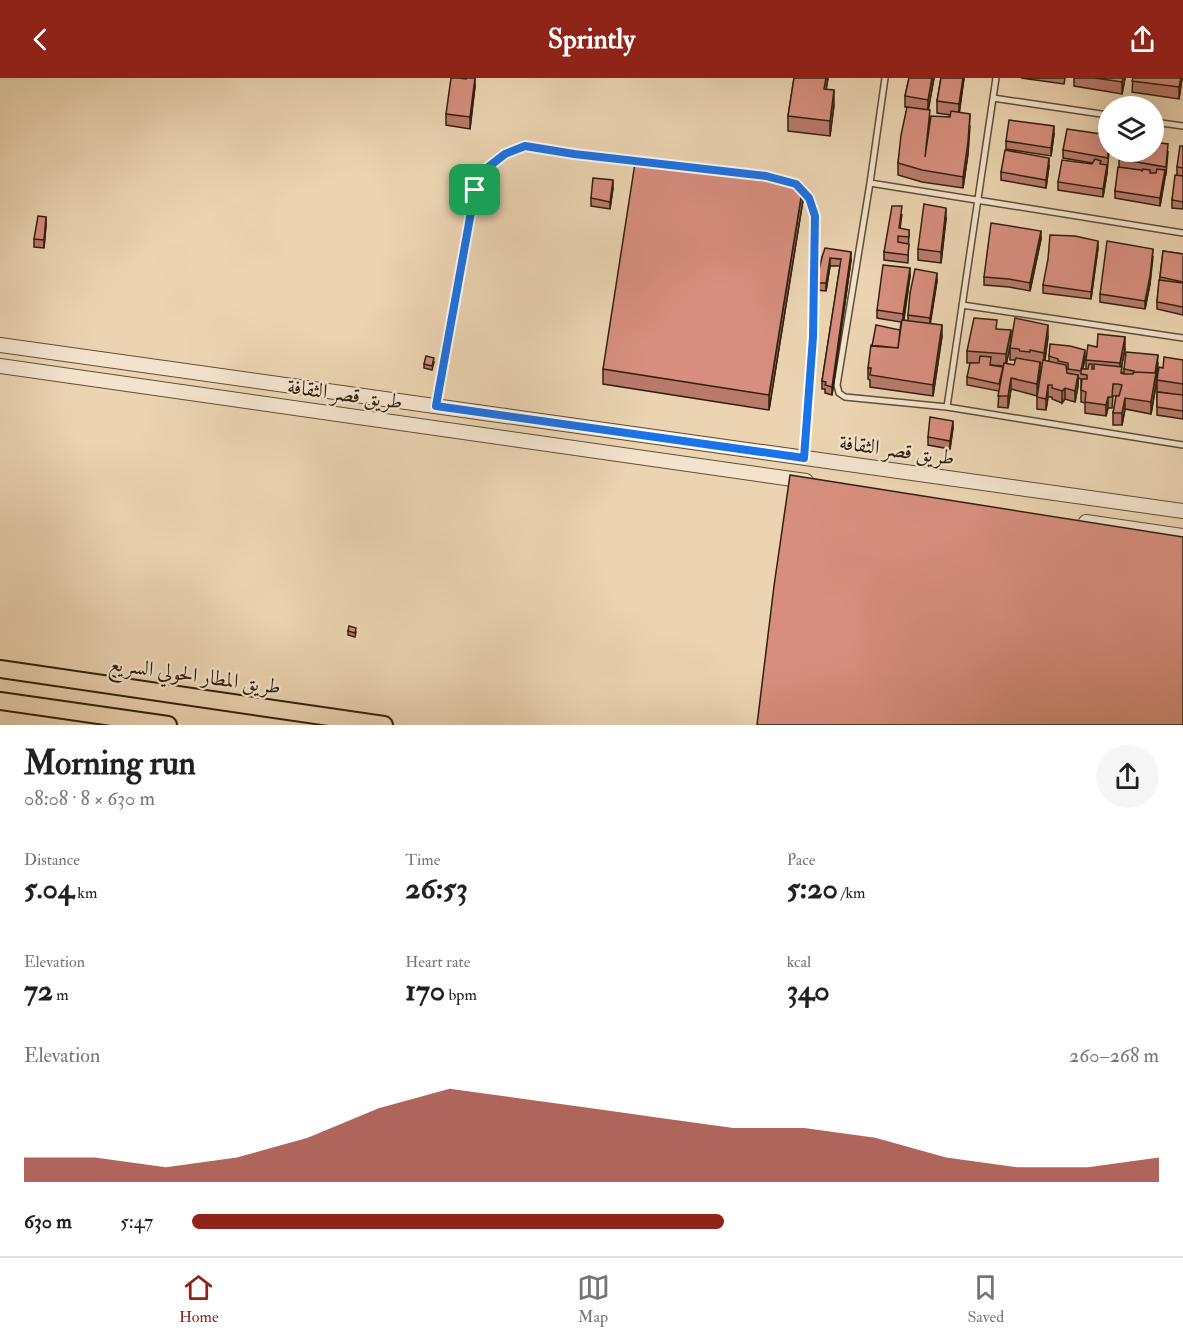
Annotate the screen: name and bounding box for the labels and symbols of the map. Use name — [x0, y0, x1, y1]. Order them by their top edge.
pin — [449, 164, 500, 215]
street label: طريق قصر الثقافة — [286, 373, 404, 416]
street label: طريق قصر الثقافة — [838, 429, 956, 472]
street label: طريق المطار الحولي السريع — [107, 650, 283, 706]

